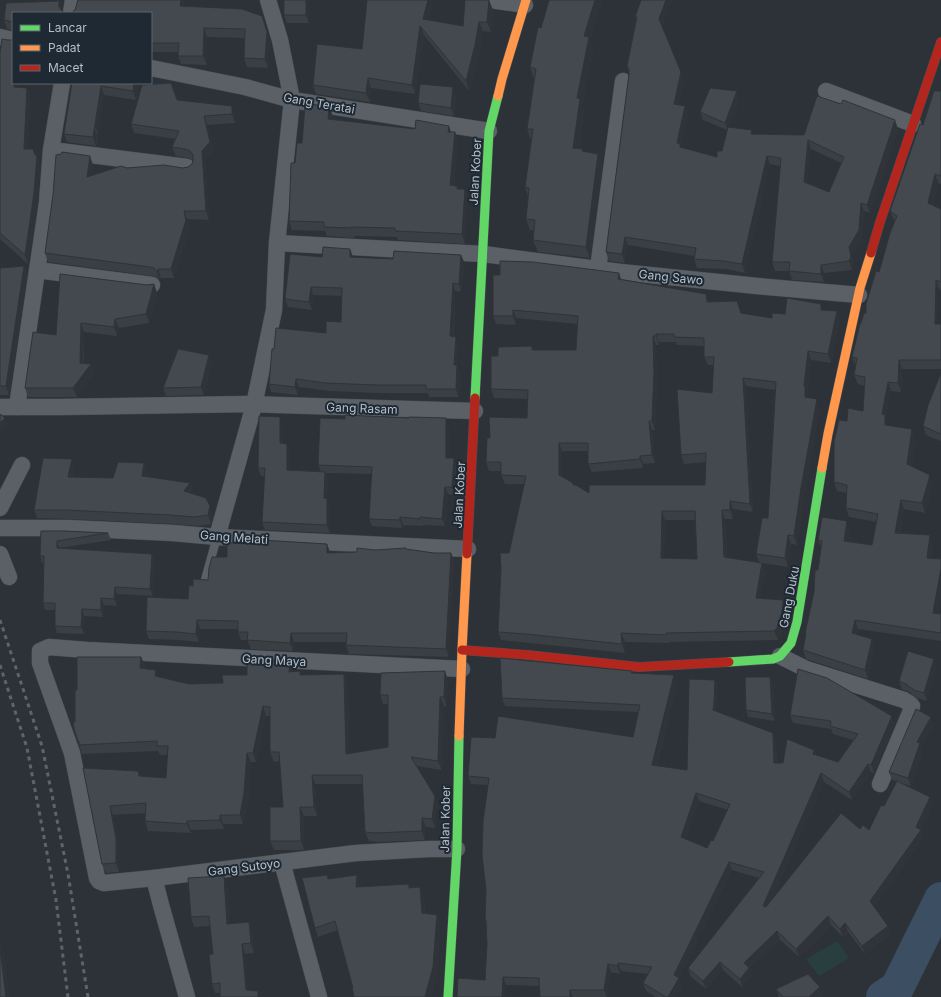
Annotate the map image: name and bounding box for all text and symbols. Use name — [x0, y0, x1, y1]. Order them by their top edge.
legend — [12, 12, 152, 84]
text: Lancar — [48, 20, 87, 35]
text: Padat — [48, 40, 80, 55]
text: Macet — [48, 60, 83, 75]
street label: Gang Teratai — [282, 89, 356, 117]
street label: Jalan Kober — [466, 138, 484, 206]
street label: Gang Sawo — [638, 266, 704, 288]
street label: Gang Rasam — [326, 399, 398, 417]
street label: Jalan Kober — [450, 461, 468, 529]
street label: Gang Melati — [200, 527, 268, 547]
street label: Gang Duku — [776, 565, 802, 629]
street label: Gang Maya — [241, 651, 307, 669]
street label: Jalan Kober — [437, 785, 453, 853]
street label: Gang Sutoyo — [207, 855, 281, 879]

